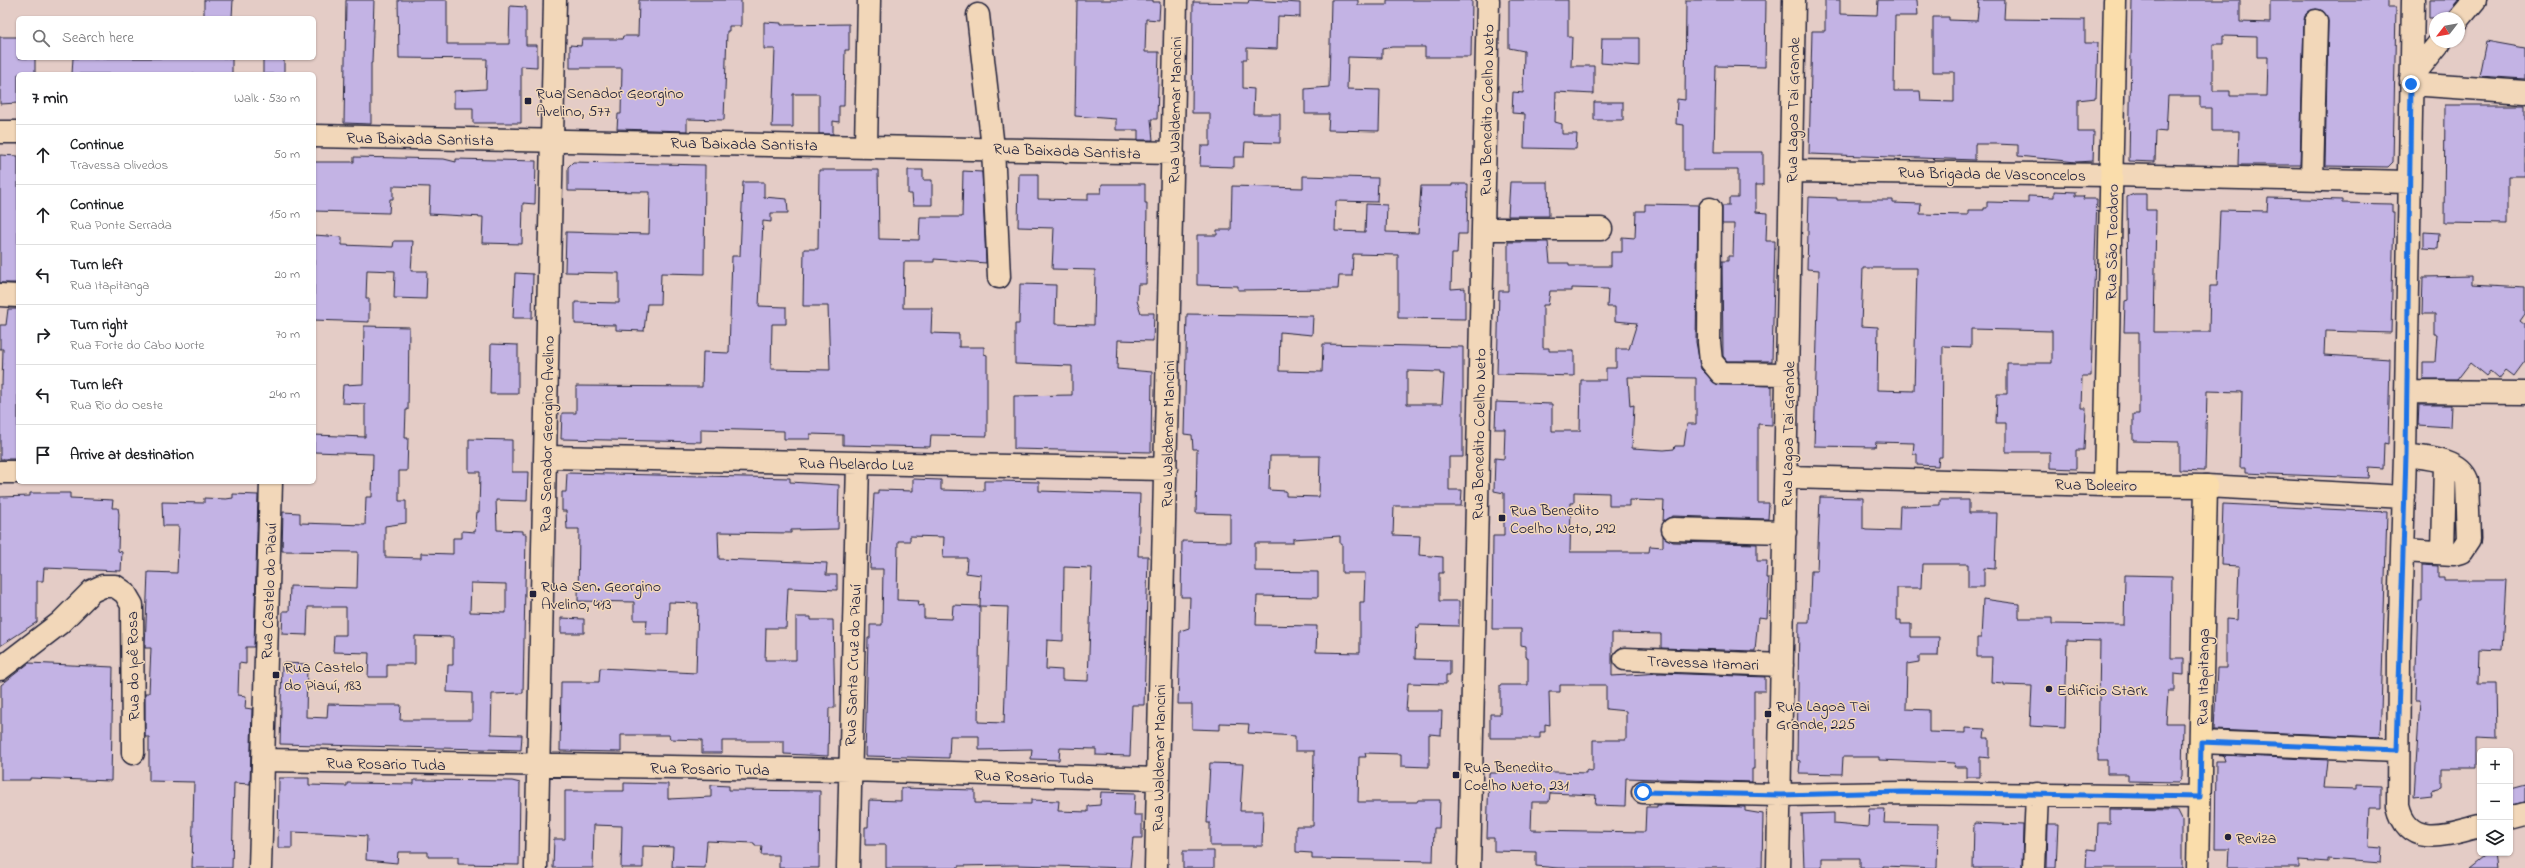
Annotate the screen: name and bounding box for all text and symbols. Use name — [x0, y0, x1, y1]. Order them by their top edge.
north arrow — [2429, 12, 2465, 48]
search box — [16, 16, 316, 60]
street label: Rua Benedito Coelho Neto — [1475, 24, 1501, 196]
icon: search — [30, 27, 52, 49]
text: Search here — [62, 27, 134, 49]
street label: Rua Waldemar Mancini — [1163, 36, 1189, 184]
street label: Rua Lagoa Tai Grande — [1781, 36, 1807, 183]
route end — [2402, 75, 2420, 93]
place label: Rua Senador Georgino Avelino, 577 — [536, 82, 684, 124]
text: 7 min — [32, 86, 68, 111]
text: Walk · 530 m — [234, 89, 300, 108]
marker: Rua Senador Georgino Avelino, 577 — [523, 96, 533, 106]
street label: Rua Baixada Santista — [346, 127, 494, 153]
street label: Rua Baixada Santista — [670, 132, 818, 158]
text: Continue — [70, 134, 124, 156]
street label: Rua Baixada Santista — [993, 137, 1141, 167]
icon: ahead — [32, 144, 54, 166]
text: 50 m — [274, 145, 300, 164]
text: Travessa Olivedos — [70, 156, 168, 175]
street label: Rua Brigada de Vasconcelos — [1898, 161, 2086, 189]
street label: Rua São Teodoro — [2100, 184, 2126, 301]
text: Continue — [70, 194, 124, 216]
icon: ahead — [32, 204, 54, 226]
text: 150 m — [269, 205, 300, 224]
text: Rua Ponte Serrada — [70, 216, 172, 235]
text: Turn left — [70, 254, 123, 276]
icon: left — [32, 264, 54, 286]
text: 20 m — [275, 265, 300, 284]
text: Rua Itapitanga — [70, 276, 149, 295]
text: Turn right — [70, 314, 128, 336]
icon: right — [32, 324, 54, 346]
text: 70 m — [276, 325, 300, 344]
street label: Rua Senador Georgino Avelino — [534, 335, 562, 533]
text: Rua Forte do Cabo Norte — [70, 336, 204, 355]
street label: Rua Benedito Coelho Neto — [1467, 348, 1493, 520]
street label: Rua Waldemar Mancini — [1156, 360, 1182, 508]
street label: Rua Lagoa Tai Grande — [1776, 360, 1802, 507]
text: Turn left — [70, 374, 123, 396]
icon: left — [32, 384, 54, 406]
text: 240 m — [269, 385, 300, 404]
text: Rua Rio do Oeste — [70, 396, 163, 415]
icon: arrive — [32, 444, 54, 466]
text: Arrive at destination — [70, 444, 194, 466]
street label: Rua Abelardo Luz — [798, 452, 914, 478]
street label: Rua Boleeiro — [2055, 473, 2137, 499]
place label: Rua Benedito Coelho Neto, 292 — [1510, 499, 1616, 541]
marker: Rua Benedito Coelho Neto, 292 — [1497, 513, 1507, 523]
street label: Rua Castelo do Piauí — [256, 522, 284, 660]
place label: Rua Sen. Georgino Avelino, 413 — [541, 575, 661, 617]
street label: Rua Santa Cruz do Piauí — [839, 584, 869, 746]
marker: Rua Sen. Georgino Avelino, 413 — [528, 589, 538, 599]
street label: Rua do Ipê Rosa — [121, 611, 147, 721]
street label: Rua Itapitanga — [2191, 628, 2217, 726]
street label: Travessa Itamari — [1646, 650, 1760, 678]
place label: Rua Castelo do Piauí, 183 — [284, 656, 364, 698]
marker: Rua Castelo do Piauí, 183 — [271, 670, 281, 680]
place label: Edifício Stark — [2057, 679, 2148, 703]
street label: Rua Waldemar Mancini — [1147, 684, 1173, 832]
marker: Edifício Stark — [2044, 684, 2054, 694]
place label: Rua Lagoa Tai Grande, 225 — [1776, 695, 1870, 737]
marker: Rua Lagoa Tai Grande, 225 — [1763, 709, 1773, 719]
map controls — [2477, 748, 2513, 856]
button: + — [2477, 748, 2513, 784]
street label: Rua Rosario Tuda — [326, 752, 446, 778]
place label: Rua Benedito Coelho Neto, 231 — [1464, 756, 1569, 798]
street label: Rua Rosario Tuda — [650, 757, 770, 783]
street label: Rua Rosario Tuda — [974, 764, 1094, 792]
marker: Rua Benedito Coelho Neto, 231 — [1451, 770, 1461, 780]
route start — [1634, 783, 1652, 801]
button: − — [2477, 784, 2513, 820]
button: layers — [2477, 820, 2513, 856]
place label: Reviza — [2236, 827, 2276, 851]
marker: Reviza — [2223, 832, 2233, 842]

